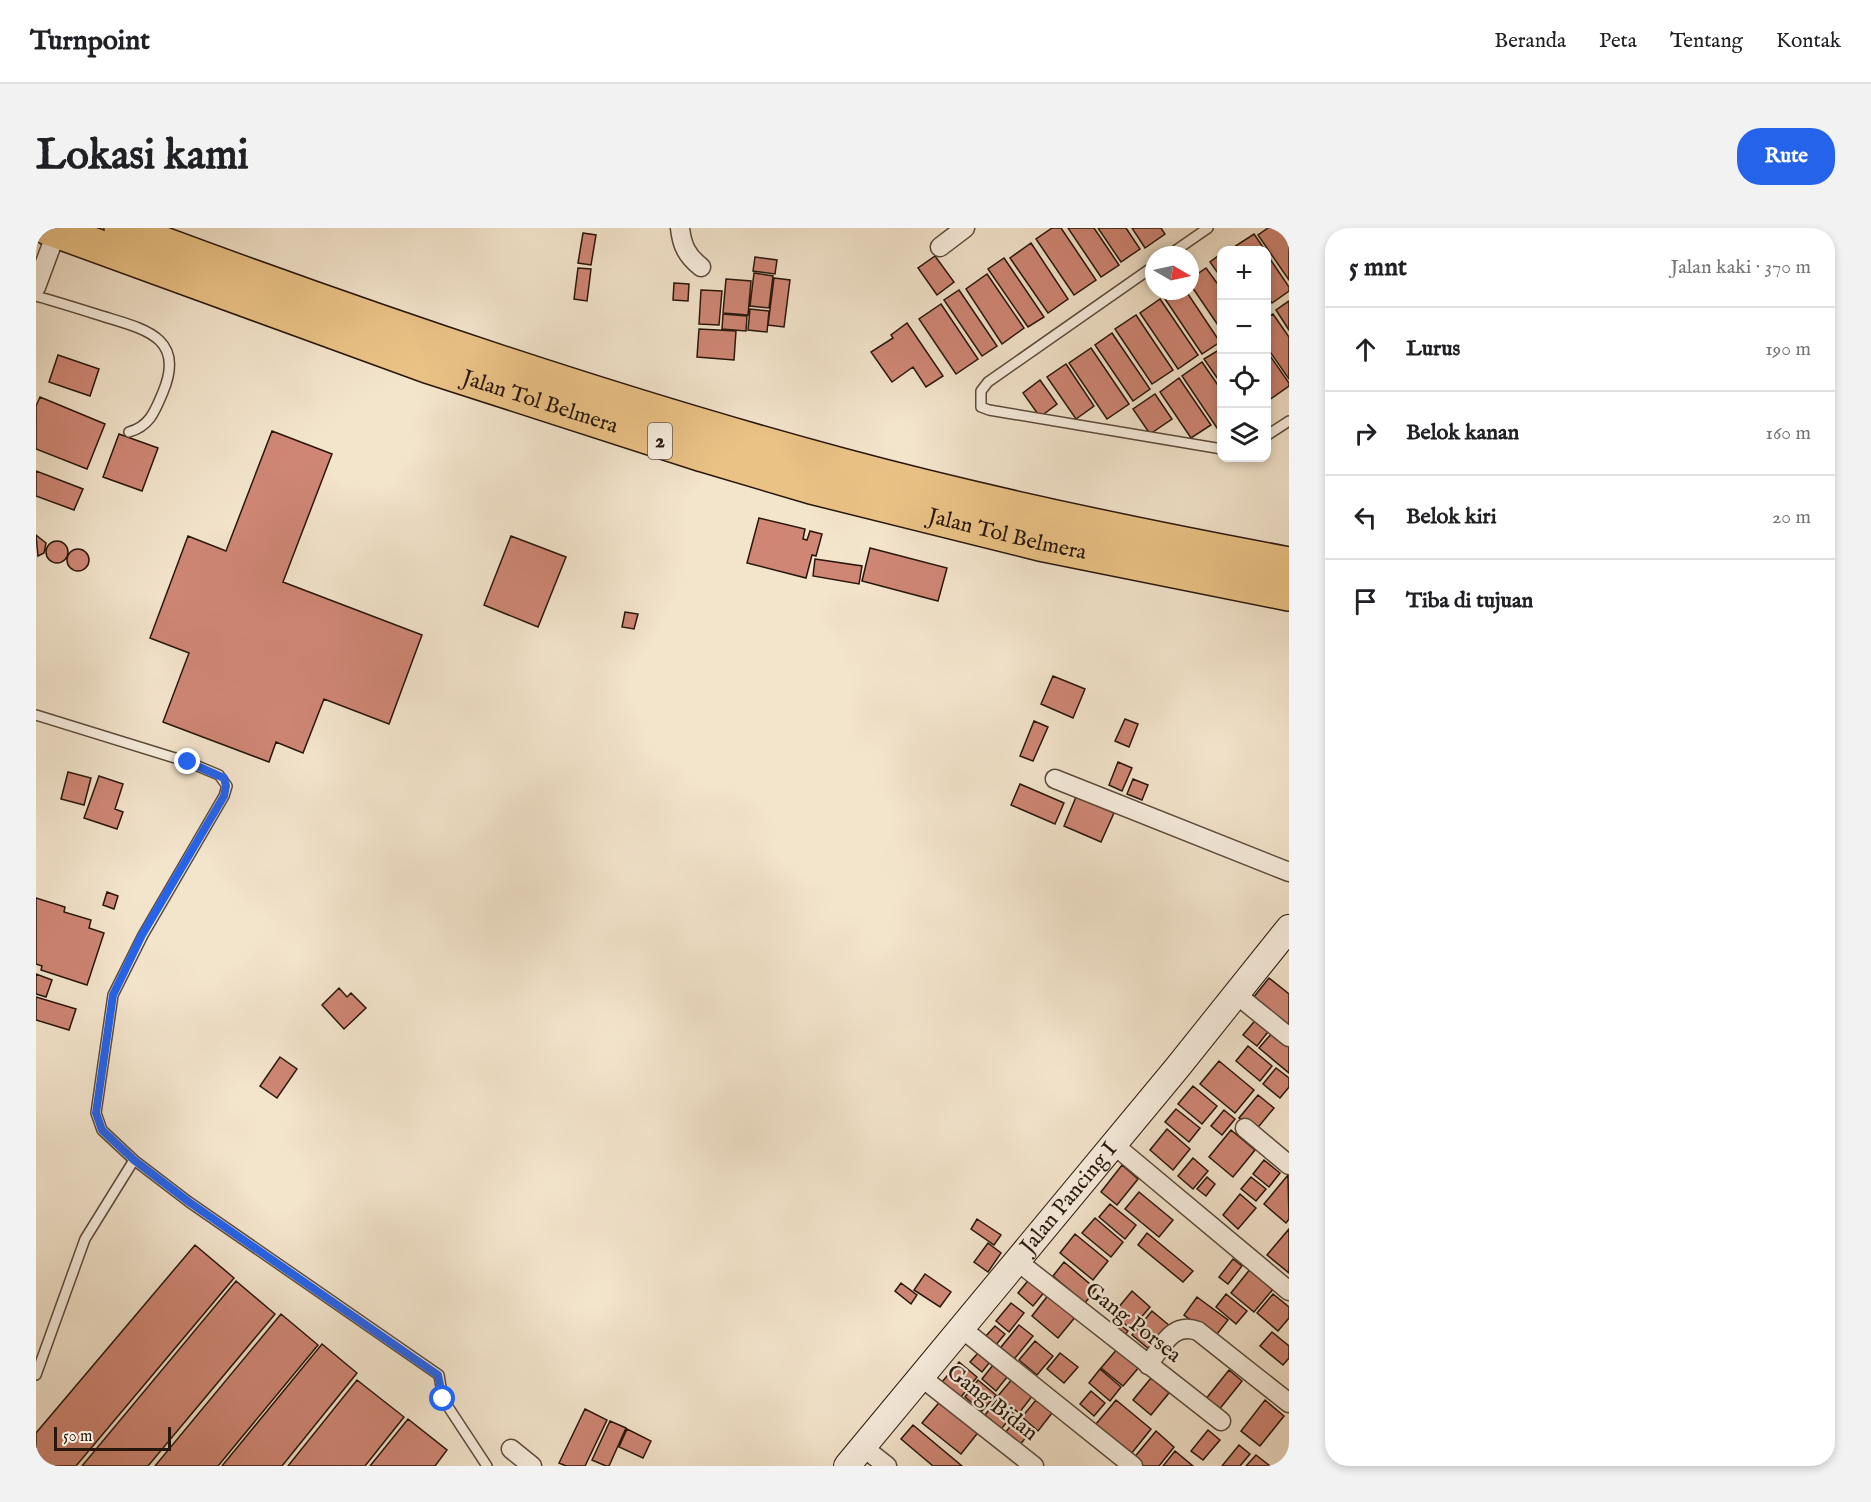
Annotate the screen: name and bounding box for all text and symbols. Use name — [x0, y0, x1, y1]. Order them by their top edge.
text: Turnpoint — [30, 24, 150, 59]
text: Beranda — [1494, 28, 1566, 55]
text: Peta — [1599, 28, 1637, 55]
text: Tentang — [1670, 28, 1743, 55]
text: Kontak — [1776, 28, 1841, 55]
button: Rute — [1737, 128, 1835, 185]
text: Lokasi kami — [36, 130, 249, 183]
north arrow — [1145, 246, 1199, 300]
map controls — [1217, 246, 1271, 462]
button: + — [1217, 246, 1271, 300]
text: 5 mnt — [1349, 251, 1407, 284]
text: Jalan kaki · 370 m — [1671, 255, 1811, 280]
button: − — [1217, 300, 1271, 354]
icon: ahead — [1349, 333, 1382, 366]
text: Lurus — [1406, 335, 1460, 363]
text: 190 m — [1765, 337, 1811, 362]
button: locate — [1217, 354, 1271, 408]
street label: Jalan Tol Belmera — [456, 363, 622, 441]
button: layers — [1217, 408, 1271, 462]
icon: right — [1349, 417, 1382, 450]
text: Belok kanan — [1406, 419, 1519, 447]
text: 160 m — [1765, 421, 1811, 446]
road number: 2 — [648, 423, 672, 459]
icon: left — [1349, 501, 1382, 534]
street label: Jalan Tol Belmera — [922, 502, 1089, 567]
text: Belok kiri — [1406, 503, 1497, 531]
text: 20 m — [1772, 505, 1811, 530]
icon: arrive — [1349, 585, 1382, 618]
text: Tiba di tujuan — [1406, 587, 1533, 615]
route end — [174, 748, 200, 774]
street label: Jalan Pancing I — [1013, 1136, 1124, 1262]
street label: Gang Porsea — [1079, 1277, 1187, 1370]
street label: Gang Bidan — [941, 1358, 1044, 1448]
route start — [429, 1385, 455, 1411]
scale bar — [54, 1424, 171, 1452]
text: 50 m — [63, 1427, 92, 1447]

